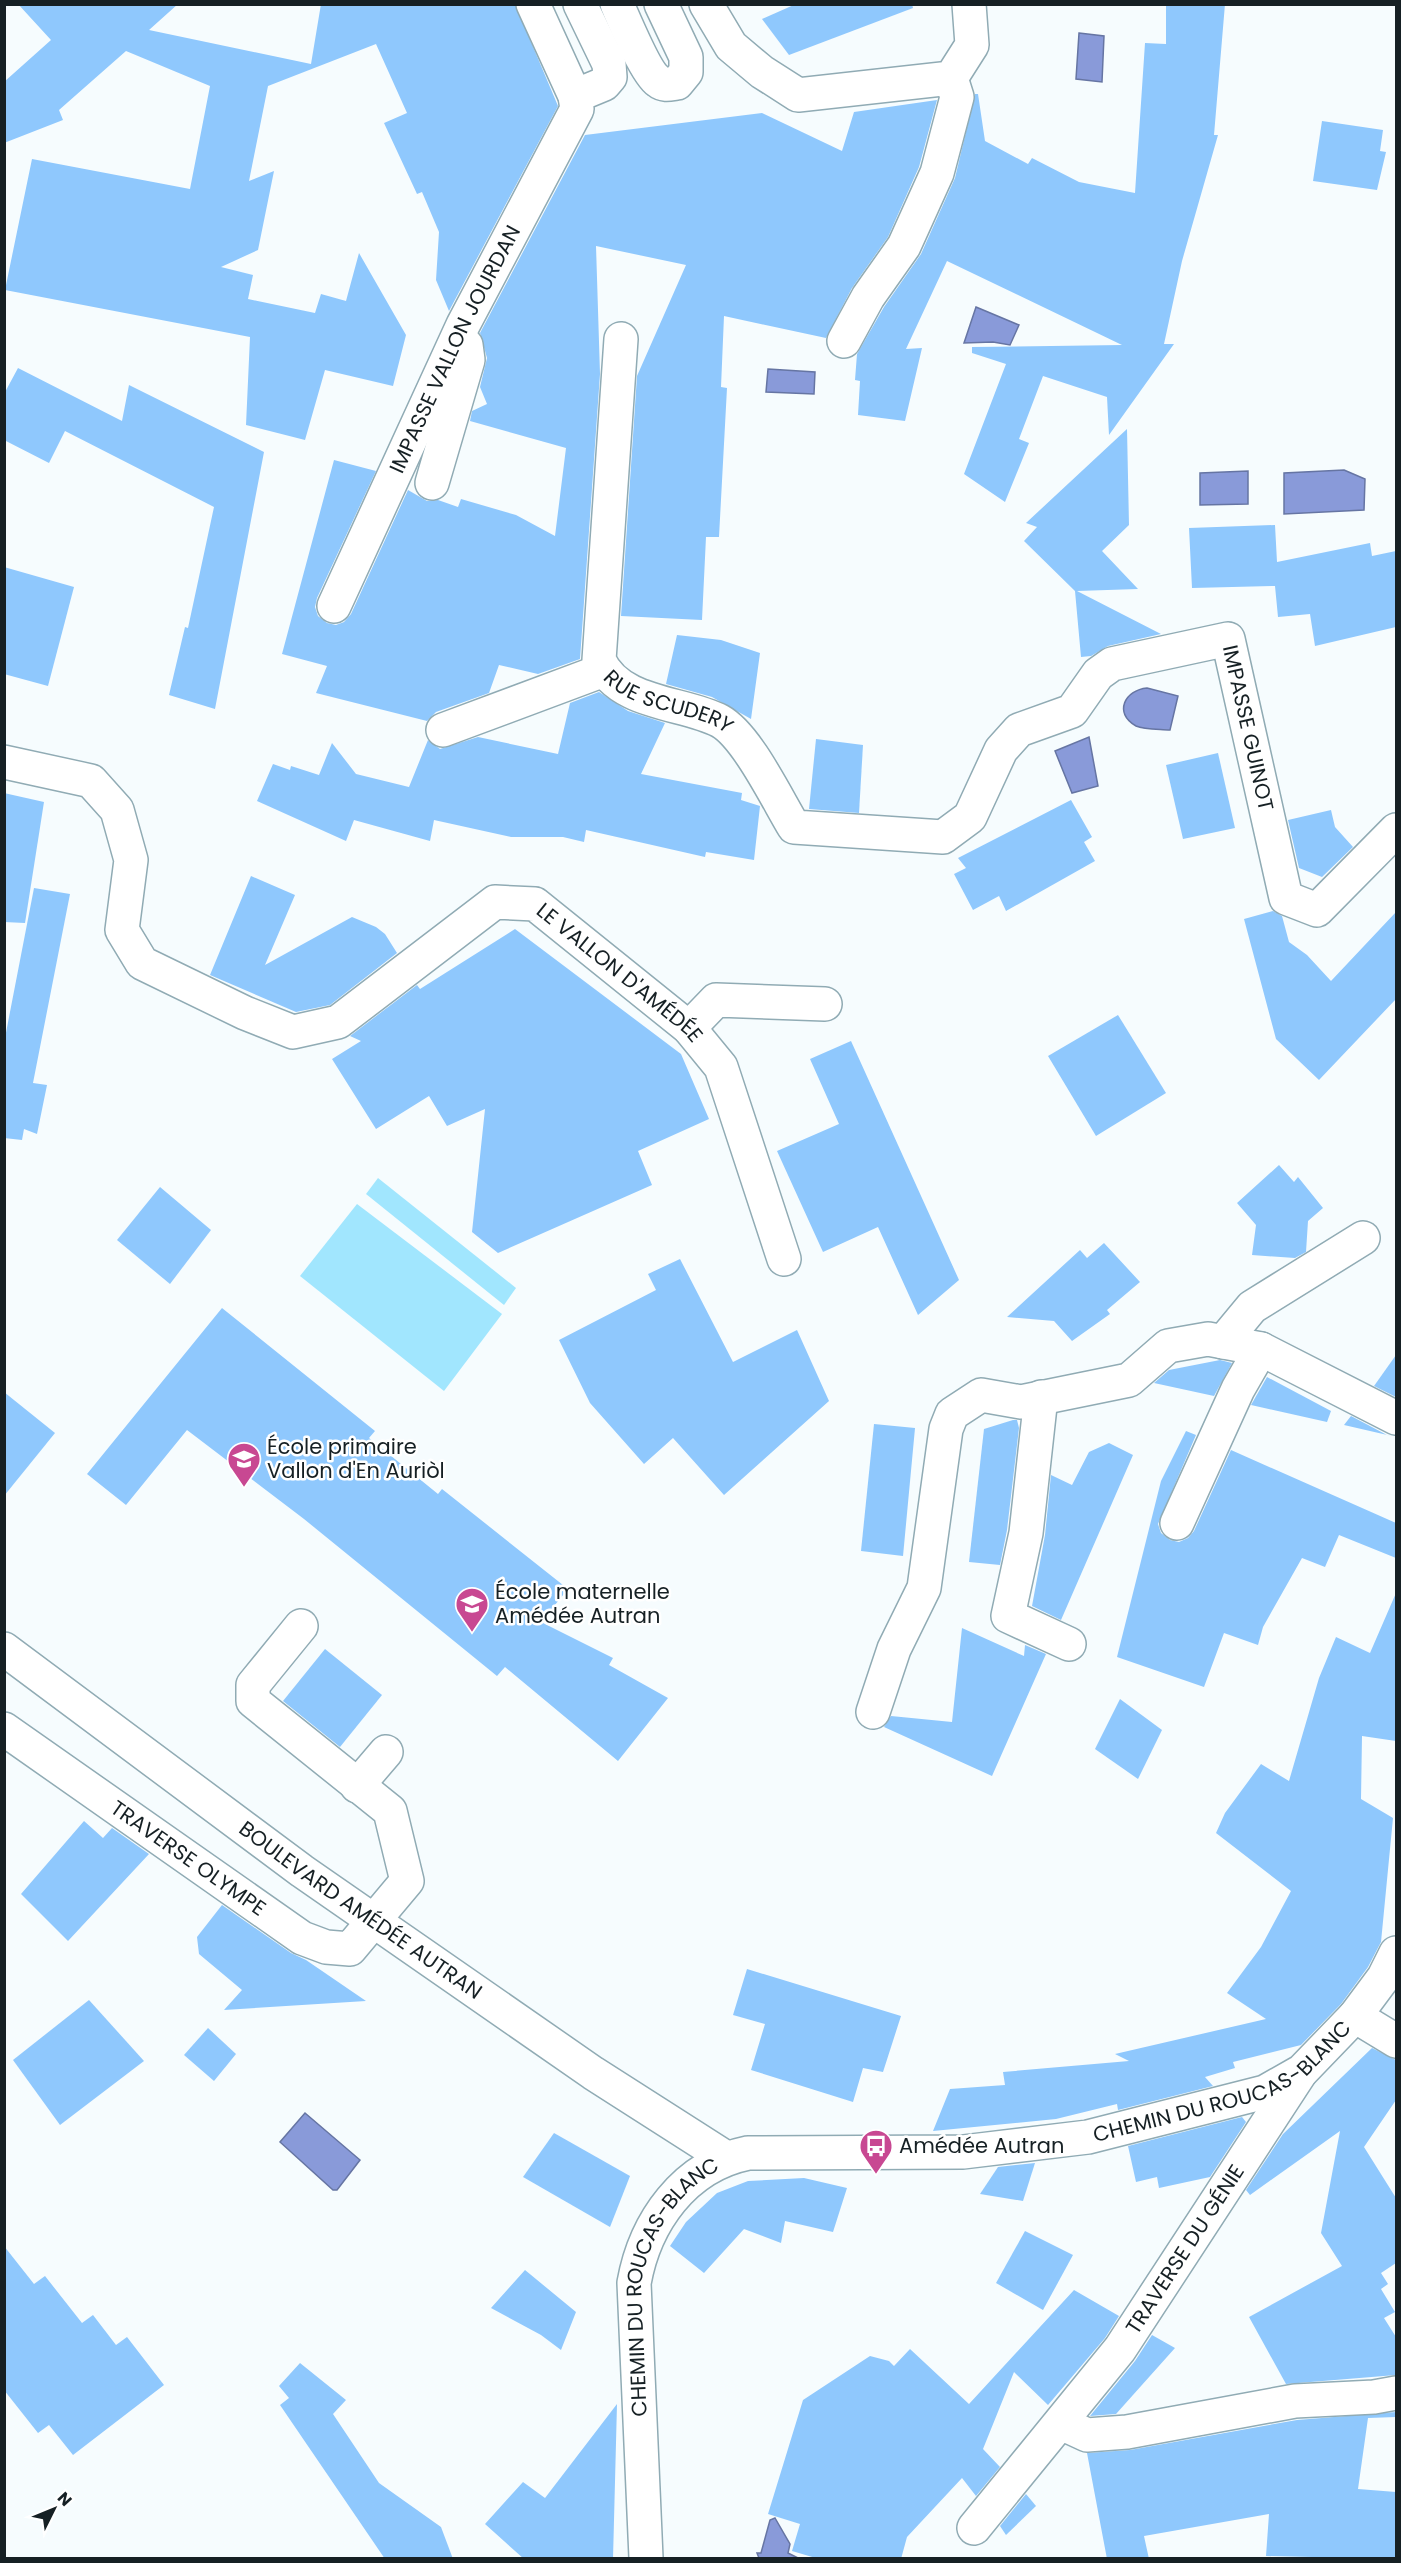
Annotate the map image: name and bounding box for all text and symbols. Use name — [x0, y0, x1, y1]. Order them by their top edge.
street label: IMPASSE VALLON JOURDAN — [382, 220, 527, 478]
street label: IMPASSE GUINOT — [1216, 642, 1281, 813]
street label: RUE SCUDERY — [597, 663, 740, 740]
street label: LE VALLON D'AMÉDÉE — [531, 896, 710, 1048]
place label: École primaire Vallon d'En Auriòl — [267, 1432, 445, 1485]
school or university icon: École primaire Vallon d'En Auriòl — [226, 1441, 262, 1488]
place label: École maternelle Amédée Autran — [495, 1577, 670, 1630]
school or university icon: École maternelle Amédée Autran — [454, 1586, 490, 1633]
street label: TRAVERSE OLYMPE — [105, 1793, 272, 1922]
street label: BOULEVARD AMÉDÉE AUTRAN — [233, 1814, 488, 2006]
street label: CHEMIN DU ROUCAS-BLANC — [1090, 2014, 1357, 2149]
bus stop icon: Amédée Autran — [858, 2128, 894, 2175]
place label: Amédée Autran — [899, 2131, 1064, 2160]
street label: CHEMIN DU ROUCAS-BLANC — [619, 2150, 724, 2417]
street label: TRAVERSE DU GÉNIE — [1119, 2159, 1251, 2340]
north arrow — [24, 2479, 84, 2539]
text: N — [52, 2487, 77, 2511]

